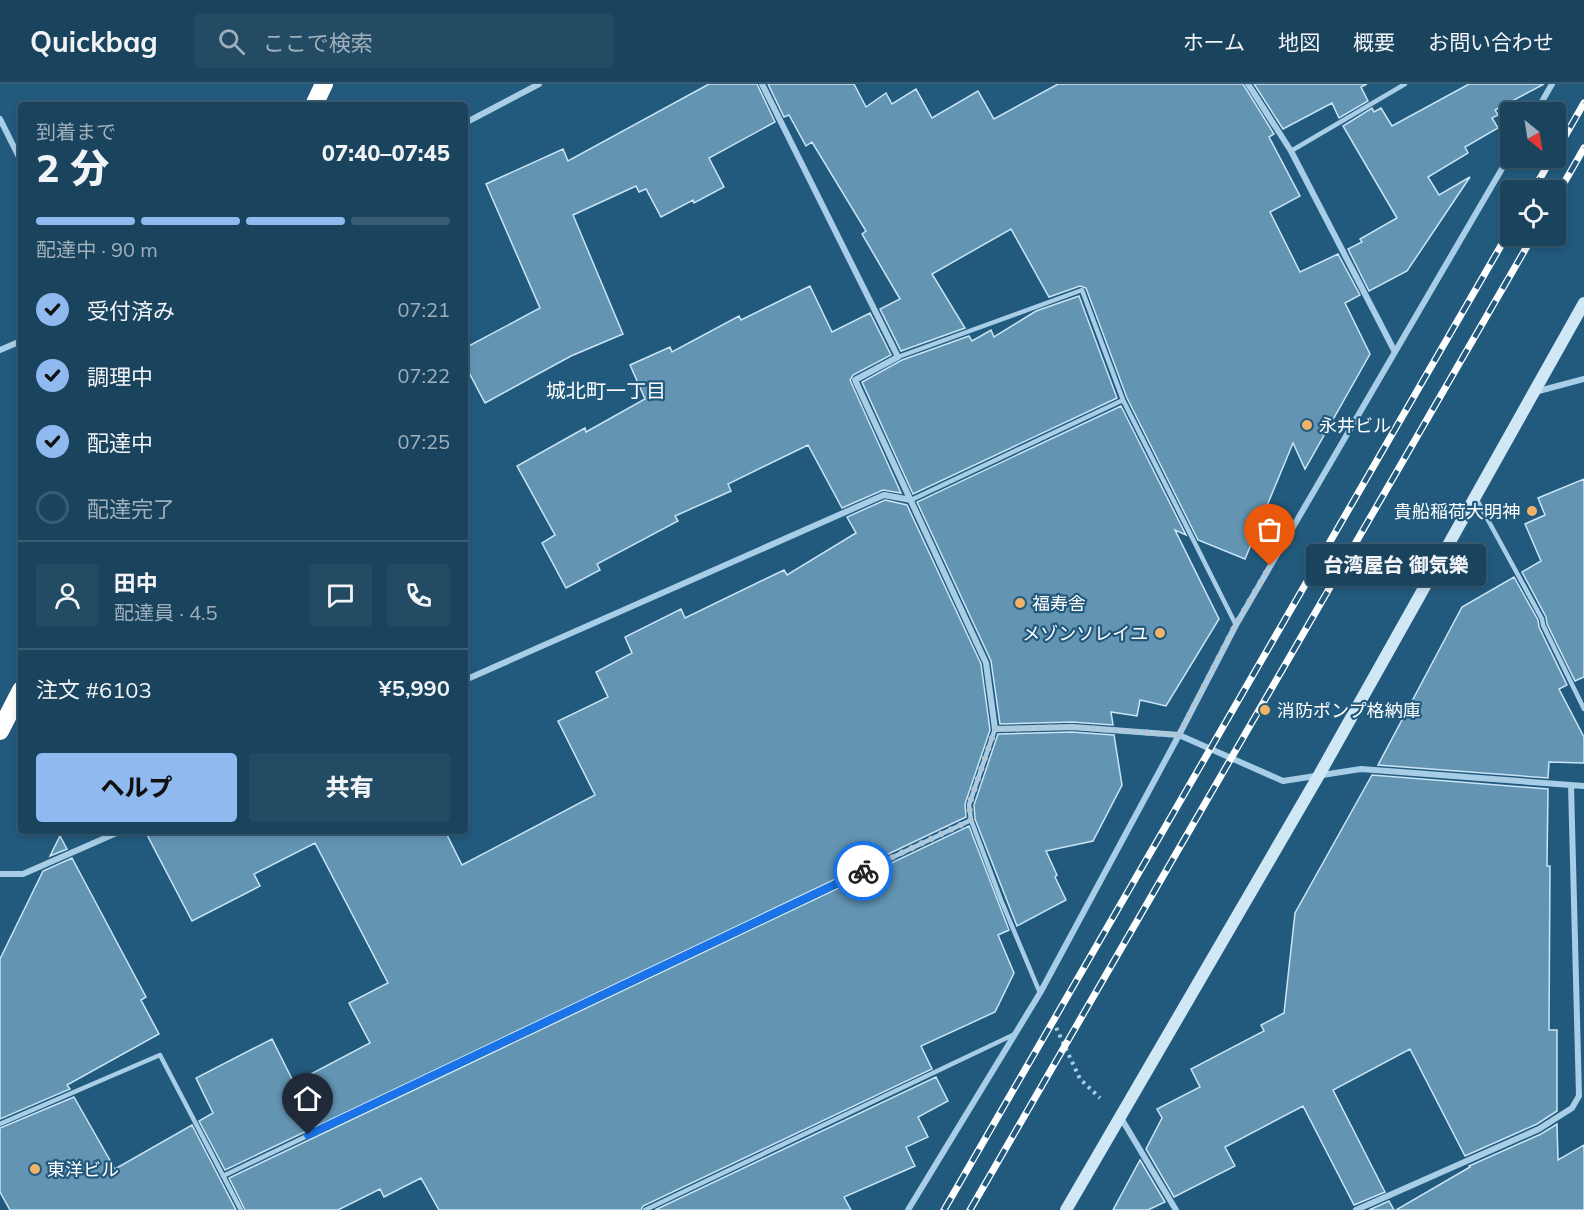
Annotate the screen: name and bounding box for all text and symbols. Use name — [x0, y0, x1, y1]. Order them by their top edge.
search box — [194, 14, 614, 68]
text: Quickbag — [30, 24, 158, 59]
icon: search — [215, 25, 248, 58]
text: ここで検索 — [263, 29, 373, 57]
text: ホーム — [1183, 29, 1245, 55]
text: 地図 — [1278, 29, 1320, 55]
text: 概要 — [1353, 29, 1395, 55]
text: お問い合わせ — [1428, 29, 1554, 55]
north arrow — [1500, 102, 1566, 168]
map controls — [1500, 102, 1566, 246]
text: 到着まで — [36, 119, 116, 144]
text: 07:40–07:45 — [322, 139, 450, 167]
text: 2 分 — [36, 143, 109, 192]
button: locate — [1500, 180, 1566, 246]
text: 配達中 · 90 m — [36, 237, 158, 262]
icon: check — [36, 293, 69, 326]
text: 受付済み — [87, 297, 175, 325]
text: 07:21 — [397, 297, 450, 322]
icon: check — [36, 359, 69, 392]
text: 調理中 — [87, 363, 153, 391]
text: 07:22 — [397, 363, 450, 388]
district label: 城北町一丁目 — [546, 378, 666, 403]
place label: 永井ビル — [1319, 414, 1391, 437]
marker: 永井ビル — [1300, 418, 1314, 432]
icon: check — [36, 425, 69, 458]
text: 配達中 — [87, 429, 153, 457]
text: 07:25 — [397, 429, 450, 454]
text: 配達完了 — [87, 495, 175, 523]
place label: 貴船稲荷大明神 — [1394, 500, 1520, 523]
pin — [1244, 504, 1295, 566]
marker: 貴船稲荷大明神 — [1525, 504, 1539, 518]
icon: bag — [1253, 513, 1286, 546]
callout: 台湾屋台 御気樂 — [1306, 545, 1486, 587]
text: 台湾屋台 御気樂 — [1323, 552, 1469, 577]
button: person — [36, 564, 99, 627]
button: chat — [309, 564, 372, 627]
button: phone — [387, 564, 450, 627]
text: 田中 — [114, 569, 158, 597]
place label: 福寿舎 — [1032, 592, 1086, 615]
marker: 福寿舎 — [1013, 596, 1027, 610]
text: 配達員 · 4.5 — [114, 600, 218, 625]
place label: メゾンソレイユ — [1022, 622, 1148, 645]
marker: メゾンソレイユ — [1153, 626, 1167, 640]
text: ¥5,990 — [379, 674, 450, 702]
text: 注文 #6103 — [36, 676, 152, 704]
place label: 消防ポンプ格納庫 — [1277, 699, 1420, 722]
marker: 消防ポンプ格納庫 — [1258, 703, 1272, 717]
button: ヘルプ — [36, 753, 237, 822]
button: 共有 — [249, 753, 450, 822]
courier — [833, 841, 893, 901]
icon: bike — [847, 855, 880, 888]
pin — [282, 1073, 333, 1135]
icon: home — [291, 1082, 324, 1115]
place label: 東洋ビル — [47, 1158, 119, 1181]
marker: 東洋ビル — [28, 1162, 42, 1176]

